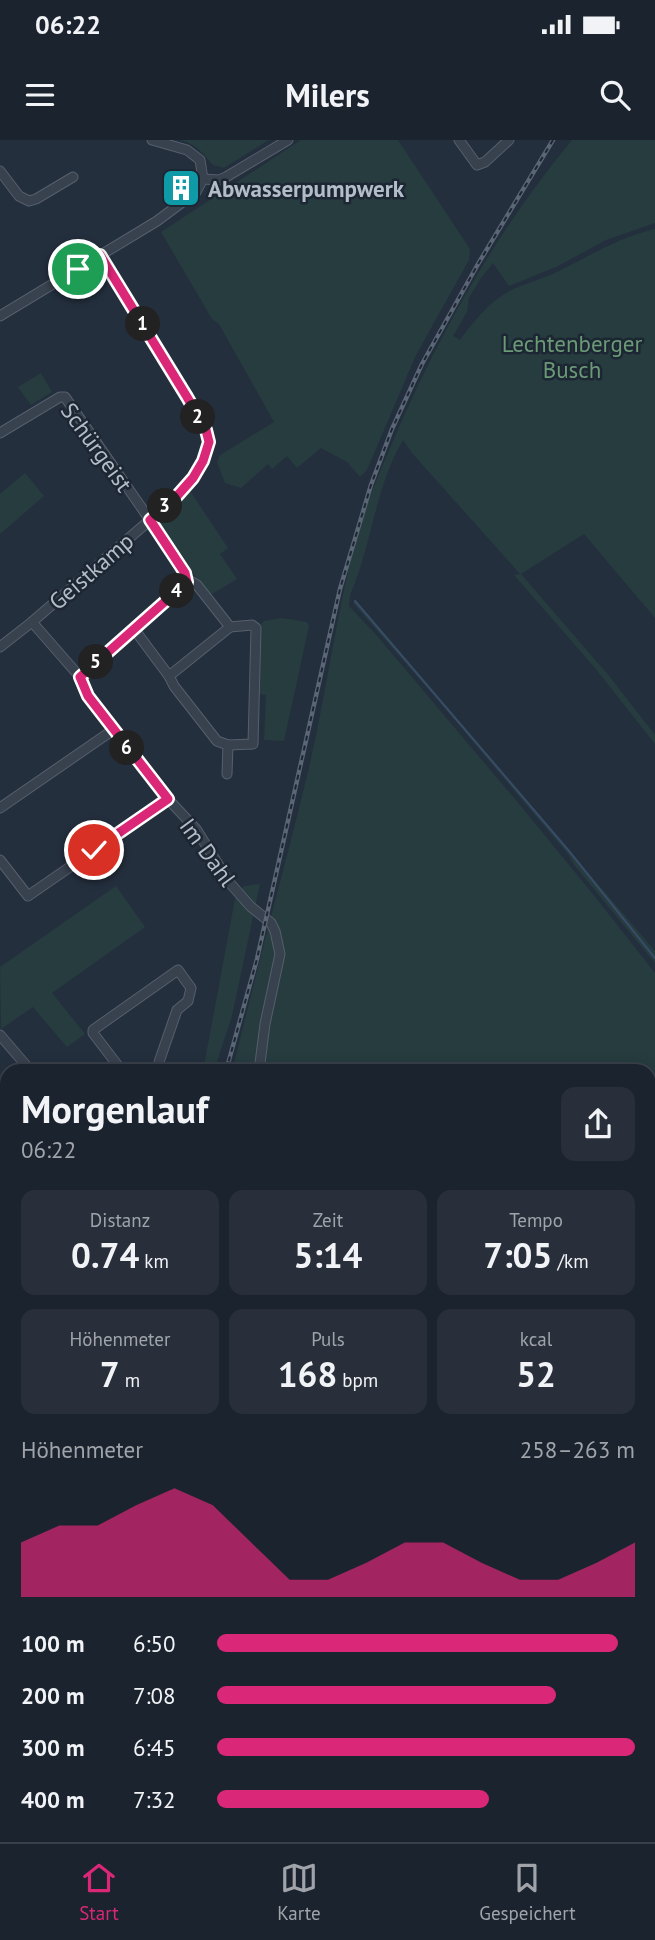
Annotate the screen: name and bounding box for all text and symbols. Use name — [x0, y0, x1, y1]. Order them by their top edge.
text: 06:22 — [35, 8, 101, 41]
text: Milers — [285, 74, 370, 116]
icon: menu — [21, 76, 59, 114]
icon: search — [596, 76, 634, 114]
building icon: Abwasserpumpwerk — [160, 167, 202, 209]
place label: Abwasserpumpwerk — [208, 174, 405, 203]
pin — [48, 239, 108, 299]
icon: arrive — [59, 250, 97, 288]
pin: 1 — [125, 306, 160, 342]
text: 1 — [137, 311, 148, 335]
park label: Lechtenberger Busch — [502, 329, 642, 384]
street label: Schürgeist — [55, 397, 139, 497]
pin: 2 — [180, 400, 216, 434]
text: 2 — [192, 404, 203, 428]
pin: 3 — [148, 488, 182, 524]
text: 3 — [159, 493, 170, 517]
street label: Geistkamp — [43, 526, 139, 616]
pin: 4 — [160, 574, 194, 608]
text: 4 — [171, 578, 182, 602]
pin: 5 — [78, 644, 114, 680]
text: 5 — [90, 649, 101, 673]
pin: 6 — [110, 730, 144, 766]
text: 6 — [121, 735, 132, 759]
street label: Im Dahl — [174, 812, 243, 892]
pin — [64, 820, 124, 880]
icon: check — [75, 831, 113, 869]
text: Morgenlauf — [21, 1084, 208, 1133]
button: share — [561, 1087, 635, 1161]
text: 06:22 — [21, 1135, 76, 1164]
text: Distanz — [90, 1208, 150, 1232]
text: Zeit — [313, 1208, 343, 1232]
text: Tempo — [509, 1208, 563, 1232]
text: 0.74 — [71, 1232, 139, 1278]
text: 5:14 — [294, 1232, 362, 1278]
text: 7:05 — [483, 1232, 552, 1278]
text: km — [139, 1249, 169, 1273]
text: /km — [552, 1249, 589, 1273]
text: Höhenmeter — [70, 1327, 170, 1351]
text: Puls — [311, 1327, 345, 1351]
text: kcal — [520, 1327, 552, 1351]
text: 7 — [100, 1351, 120, 1397]
text: 168 — [278, 1351, 337, 1397]
text: 52 — [516, 1351, 556, 1397]
text: m — [120, 1368, 140, 1392]
text: bpm — [337, 1368, 378, 1392]
text: Höhenmeter — [21, 1435, 143, 1464]
text: 258–263 m — [520, 1435, 635, 1464]
text: 100 m — [21, 1629, 84, 1658]
text: 6:50 — [133, 1629, 176, 1658]
text: 200 m — [21, 1681, 84, 1710]
text: 7:08 — [133, 1681, 176, 1710]
text: 300 m — [21, 1733, 84, 1762]
text: 6:45 — [133, 1733, 176, 1762]
text: 400 m — [21, 1785, 84, 1814]
text: 7:32 — [133, 1785, 176, 1814]
tab: Start — [79, 1859, 119, 1925]
tab: Karte — [277, 1859, 321, 1925]
tab: Gespeichert — [479, 1859, 576, 1925]

